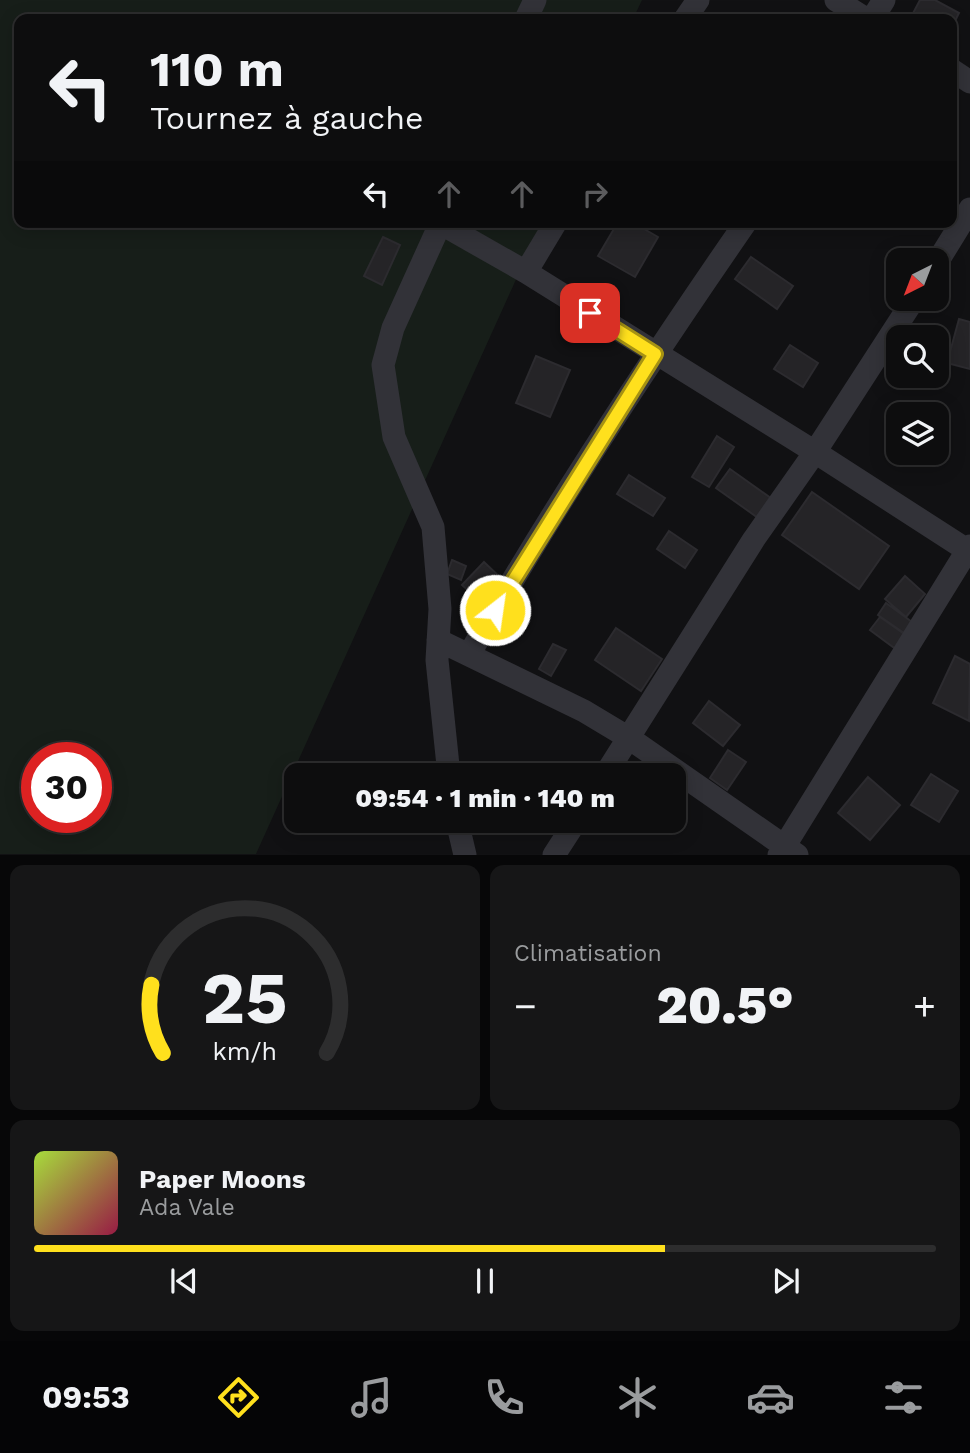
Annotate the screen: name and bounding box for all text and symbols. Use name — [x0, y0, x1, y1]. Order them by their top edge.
text: 110 m — [150, 40, 284, 98]
icon: left — [35, 42, 126, 133]
text: Tournez à gauche — [150, 99, 423, 137]
icon: left — [357, 175, 395, 213]
icon: ahead — [430, 175, 468, 213]
icon: ahead — [503, 175, 541, 213]
icon: right — [576, 175, 614, 213]
north arrow — [886, 248, 948, 312]
map controls — [886, 248, 949, 465]
pin — [560, 283, 620, 343]
icon: arrive — [571, 294, 609, 332]
button: search — [886, 325, 949, 388]
button: layers — [886, 402, 949, 465]
position arrow — [458, 573, 532, 647]
speed limit sign: 30 — [21, 742, 112, 833]
text: 09:54 · 1 min · 140 m — [355, 783, 615, 813]
text: Climatisation — [514, 940, 662, 967]
text: 25 — [202, 956, 288, 1042]
text: 20.5° — [656, 975, 794, 1036]
text: − — [514, 984, 537, 1028]
text: + — [913, 984, 936, 1028]
text: km/h — [213, 1037, 277, 1066]
text: Paper Moons — [139, 1164, 306, 1194]
text: Ada Vale — [139, 1194, 235, 1221]
icon: previous — [165, 1262, 203, 1300]
icon: pause — [466, 1262, 504, 1300]
icon: next — [767, 1262, 805, 1300]
icon: directions — [214, 1373, 263, 1422]
icon: music — [347, 1373, 396, 1422]
icon: phone — [480, 1373, 529, 1422]
icon: climate — [613, 1373, 662, 1422]
icon: car — [746, 1373, 795, 1422]
icon: filters — [879, 1373, 928, 1422]
text: 09:53 — [42, 1378, 130, 1416]

